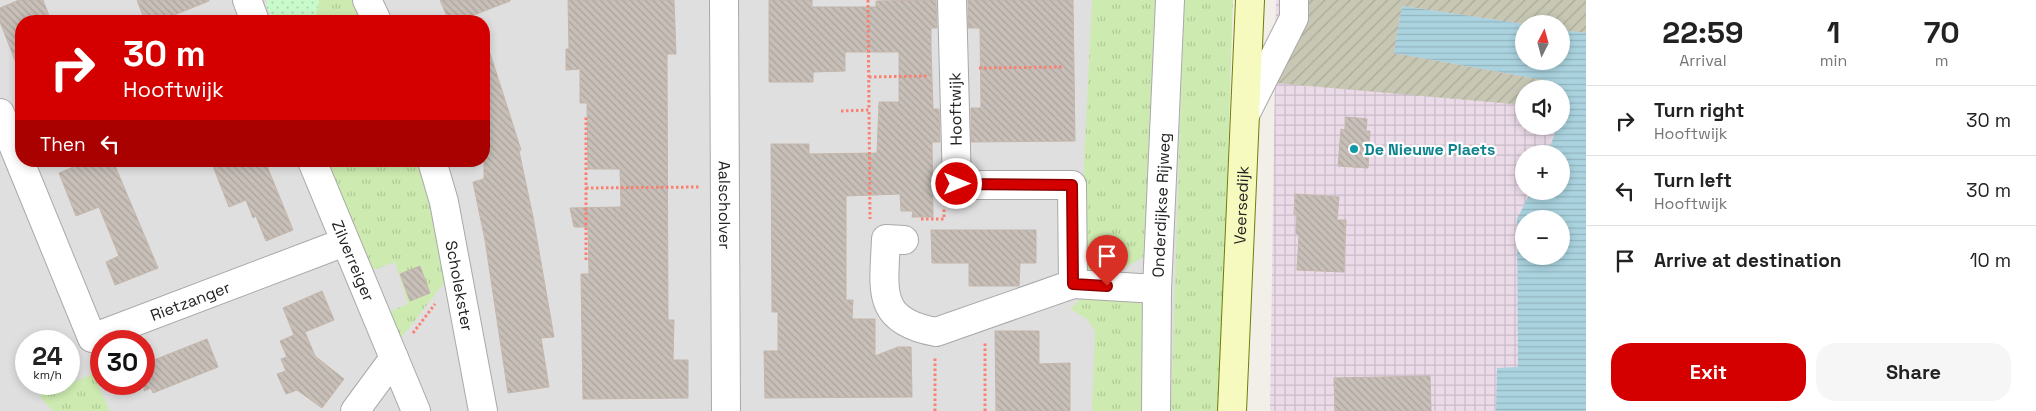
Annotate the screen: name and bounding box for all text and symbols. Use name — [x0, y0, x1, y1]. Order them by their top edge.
text: 22:59 — [1662, 13, 1743, 52]
text: 1 — [1827, 13, 1840, 52]
text: 70 — [1924, 13, 1960, 52]
north arrow — [1515, 15, 1570, 70]
map controls — [1515, 15, 1570, 265]
text: 30 m — [123, 32, 206, 76]
icon: right — [40, 35, 105, 100]
text: Arrival — [1679, 50, 1727, 71]
text: min — [1820, 50, 1847, 71]
text: m — [1935, 50, 1949, 71]
street label: Hooftwijk — [944, 72, 967, 146]
text: Hooftwijk — [123, 75, 224, 103]
button: sound — [1515, 80, 1570, 135]
text: Turn right — [1654, 98, 1744, 123]
icon: right — [1611, 107, 1639, 135]
text: 30 m — [1966, 108, 2011, 133]
text: Hooftwijk — [1654, 123, 1727, 144]
icon: left — [96, 130, 124, 158]
text: Then — [40, 132, 86, 157]
street label: Onderdijkse Rijweg — [1148, 132, 1175, 278]
place label: De Nieuwe Plaets — [1364, 139, 1496, 160]
marker: De Nieuwe Plaets — [1348, 143, 1360, 155]
button: + — [1515, 145, 1570, 200]
position arrow — [930, 157, 982, 209]
street label: Aalscholver — [714, 161, 735, 249]
street label: Veersedijk — [1229, 165, 1254, 245]
text: Turn left — [1654, 168, 1732, 193]
icon: left — [1611, 177, 1639, 205]
text: 30 m — [1966, 178, 2011, 203]
text: Hooftwijk — [1654, 193, 1727, 214]
button: − — [1515, 210, 1570, 265]
street label: Zilverreiger — [327, 217, 379, 305]
pin — [1086, 235, 1128, 286]
street label: Scholekster — [440, 239, 478, 333]
icon: arrive — [1093, 242, 1121, 270]
icon: arrive — [1611, 247, 1639, 275]
text: Arrive at destination — [1654, 248, 1842, 273]
text: 10 m — [1970, 248, 2011, 273]
street label: Rietzanger — [147, 277, 233, 326]
speed limit sign: 30 — [90, 330, 155, 395]
text: 24 — [32, 340, 63, 372]
button: Exit — [1611, 343, 1806, 401]
button: Share — [1816, 343, 2011, 401]
text: km/h — [33, 367, 62, 383]

